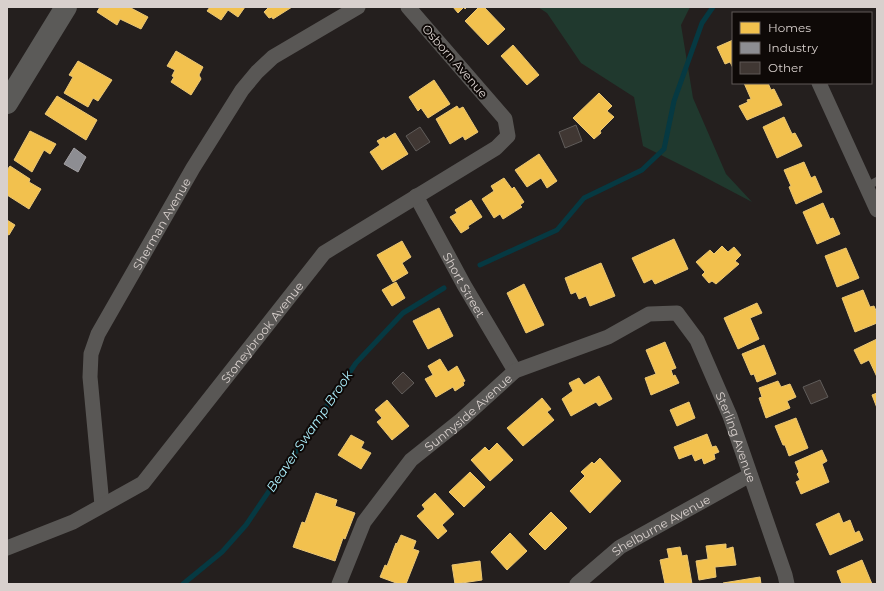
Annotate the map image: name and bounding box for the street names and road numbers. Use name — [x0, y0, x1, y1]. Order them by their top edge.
street label: Osborn Avenue — [419, 21, 491, 101]
street label: Sherman Avenue — [129, 175, 194, 272]
street label: Short Street — [440, 249, 489, 320]
street label: Stoneybrook Avenue — [217, 278, 306, 386]
street label: Sunnyside Avenue — [421, 370, 515, 454]
street label: Sterling Avenue — [713, 389, 760, 484]
street label: Shelburne Avenue — [608, 491, 713, 559]

